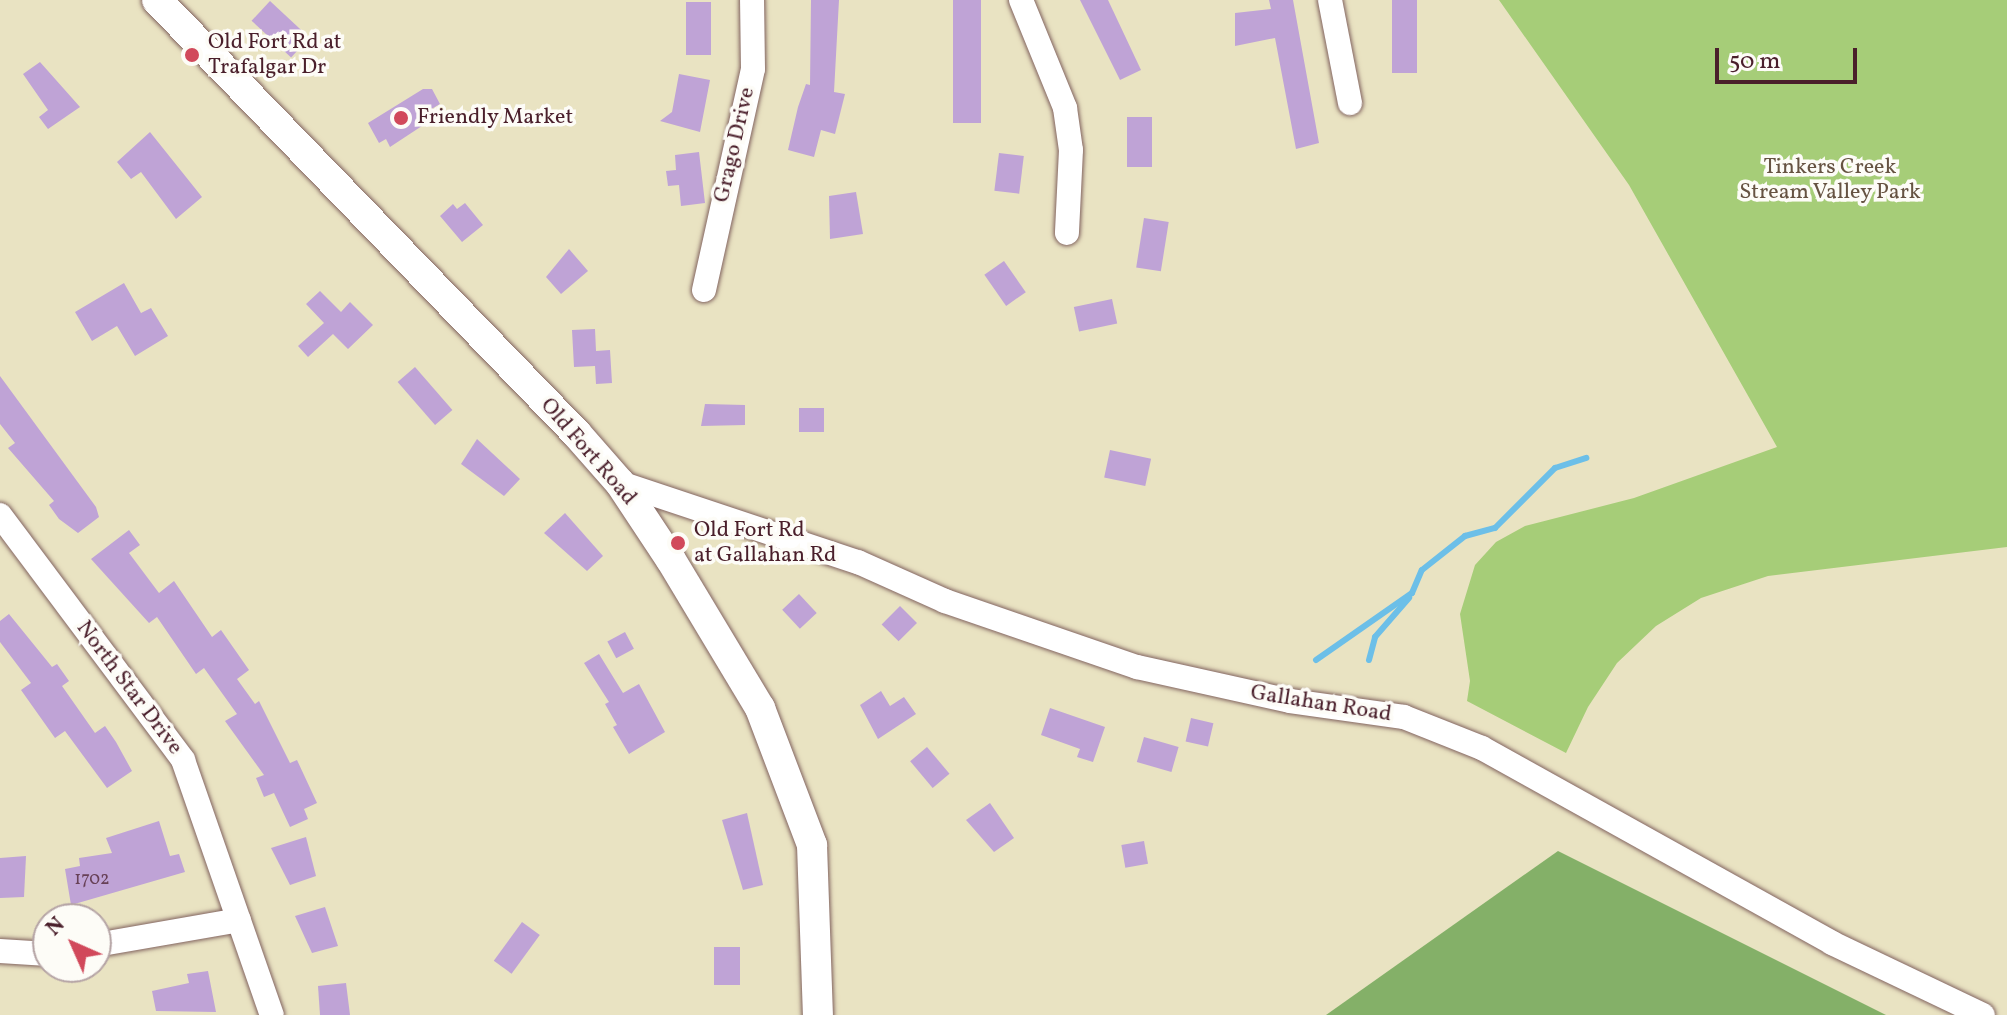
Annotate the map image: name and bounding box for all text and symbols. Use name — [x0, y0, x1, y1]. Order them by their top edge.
place label: Old Fort Rd at Trafalgar Dr — [208, 29, 342, 80]
scale bar — [1719, 32, 1861, 82]
text: 50 m — [1729, 45, 1781, 79]
marker: Old Fort Rd at Trafalgar Dr — [183, 46, 201, 64]
street label: Grago Drive — [709, 85, 761, 205]
place label: Friendly Market — [417, 105, 574, 131]
marker: Friendly Market — [392, 109, 410, 127]
park label: Tinkers Creek Stream Valley Park — [1738, 154, 1922, 206]
street label: Old Fort Road — [534, 393, 642, 511]
place label: Old Fort Rd at Gallahan Rd — [694, 517, 837, 568]
marker: Old Fort Rd at Gallahan Rd — [669, 534, 687, 552]
street label: North Star Drive — [70, 616, 188, 760]
street label: Gallahan Road — [1249, 680, 1393, 728]
house number: 1702 — [74, 869, 110, 891]
north arrow — [32, 903, 112, 983]
text: N — [39, 910, 73, 944]

